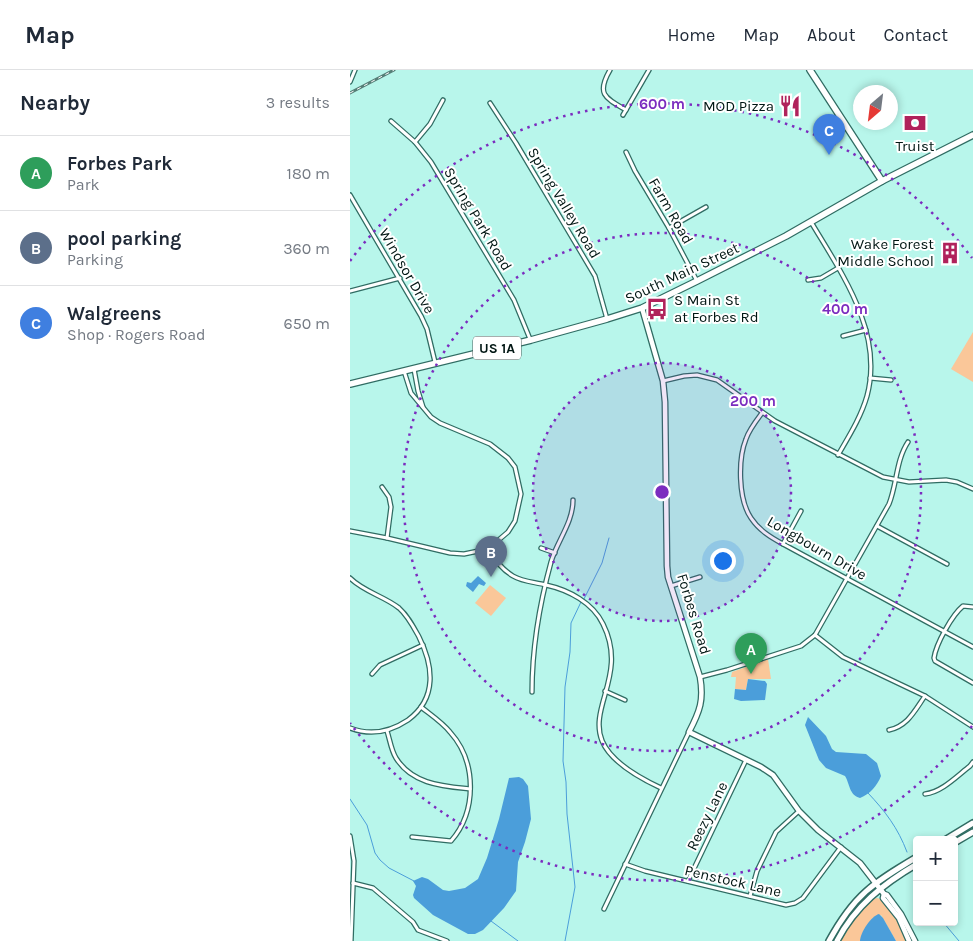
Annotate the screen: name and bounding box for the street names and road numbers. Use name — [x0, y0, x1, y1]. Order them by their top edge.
street label: Spring Valley Road — [524, 144, 604, 262]
street label: Spring Park Road — [440, 164, 516, 274]
street label: Farm Road — [645, 175, 697, 247]
street label: Windsor Drive — [375, 225, 439, 317]
street label: South Main Street — [622, 239, 742, 307]
road number: US 1A — [473, 336, 521, 360]
street label: Longbourn Drive — [764, 512, 870, 584]
street label: Forbes Road — [673, 571, 715, 657]
street label: Reezy Lane — [683, 779, 731, 853]
street label: Penstock Lane — [683, 861, 783, 901]

